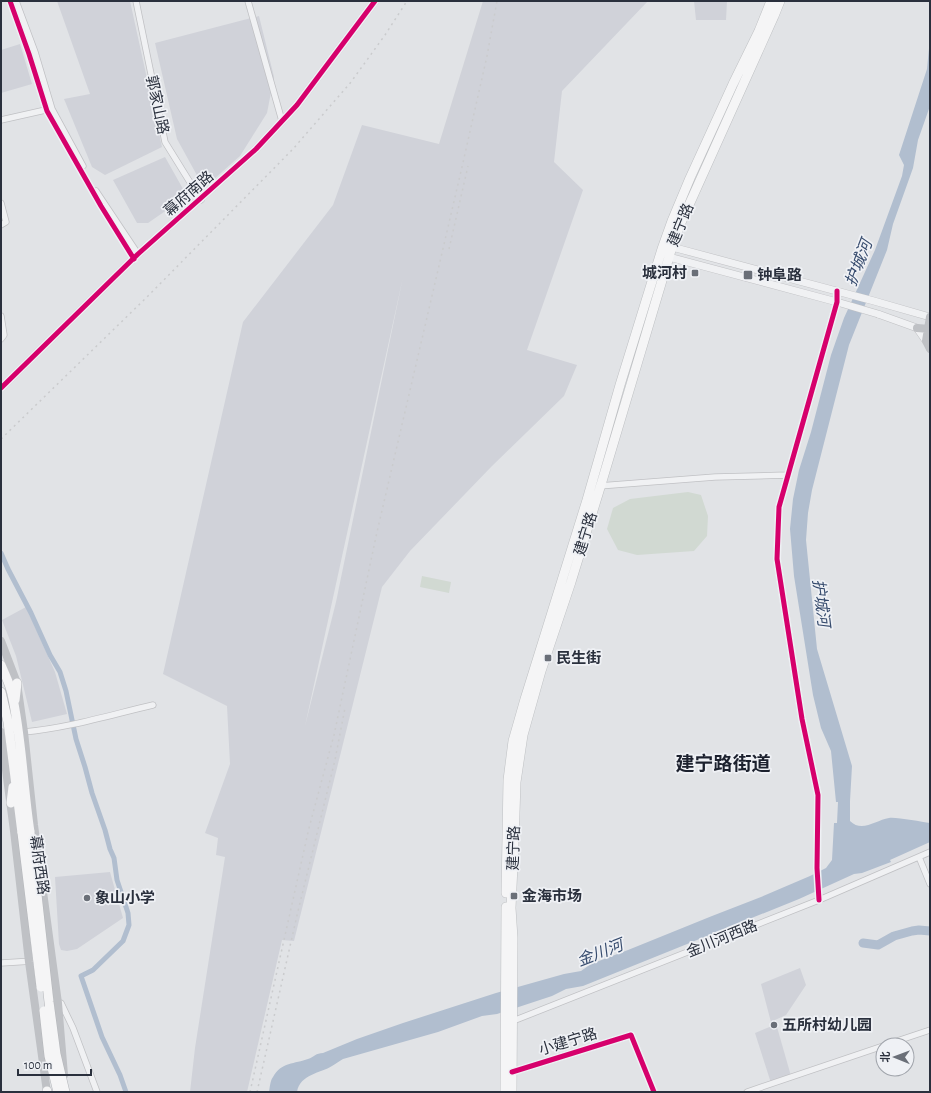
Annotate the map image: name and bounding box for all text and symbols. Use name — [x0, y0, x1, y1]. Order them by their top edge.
street label: 郭家山路 — [143, 74, 172, 136]
street label: 幕府南路 — [161, 168, 217, 219]
street label: 建宁路 — [665, 201, 696, 249]
water label: 护城河 — [842, 235, 876, 288]
place label: 城河村 — [642, 264, 687, 281]
place label: 钟阜路 — [757, 266, 802, 283]
marker: 城河村 — [690, 268, 700, 278]
marker: 钟阜路 — [742, 269, 754, 281]
street label: 建宁路 — [571, 510, 600, 558]
water label: 护城河 — [810, 578, 833, 631]
place label: 民生街 — [556, 650, 601, 666]
marker: 民生街 — [543, 653, 553, 663]
district label: 建宁路街道 — [675, 753, 771, 774]
street label: 建宁路 — [505, 825, 522, 871]
street label: 幕府西路 — [27, 834, 52, 896]
place label: 金海市场 — [522, 887, 582, 904]
place label: 象山小学 — [95, 889, 155, 906]
marker: 金海市场 — [509, 891, 519, 901]
marker: 象山小学 — [82, 893, 92, 903]
street label: 金川河西路 — [684, 917, 760, 960]
water label: 金川河 — [574, 935, 628, 969]
place label: 五所村幼儿园 — [782, 1016, 872, 1033]
marker: 五所村幼儿园 — [769, 1020, 779, 1030]
street label: 小建宁路 — [537, 1025, 599, 1058]
north arrow — [875, 1037, 915, 1077]
scale bar — [18, 1051, 91, 1077]
text: 北 — [880, 1051, 891, 1062]
text: 100 m — [24, 1059, 52, 1071]

